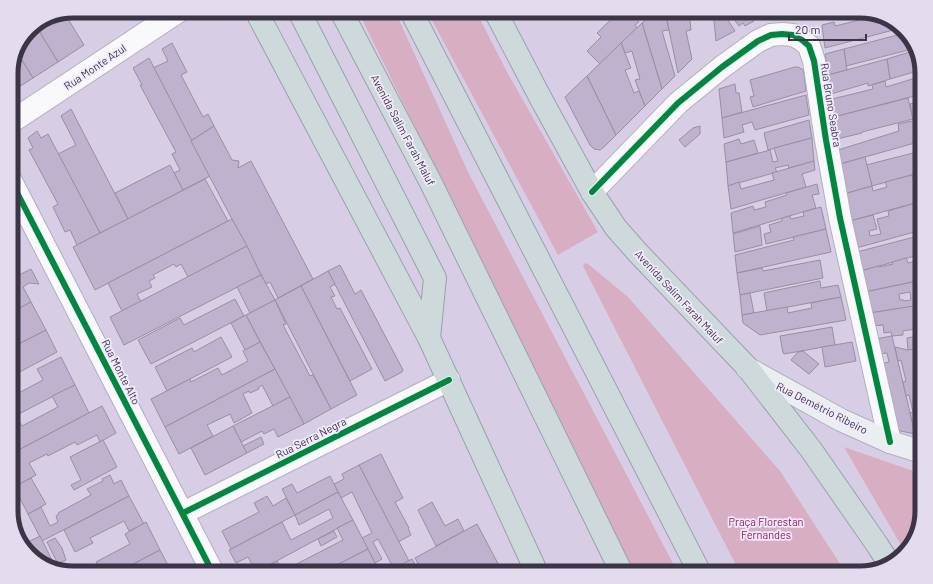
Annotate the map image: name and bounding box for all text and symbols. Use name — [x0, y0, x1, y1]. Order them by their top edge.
scale bar — [789, 16, 866, 42]
text: 20 m — [795, 22, 821, 36]
street label: Rua Monte Azul — [61, 41, 128, 92]
street label: Rua Bruno Seabra — [818, 62, 845, 148]
street label: Avenida Salim Farah Maluf — [369, 72, 438, 187]
street label: Avenida Salim Farah Maluf — [632, 247, 726, 346]
street label: Rua Monte Alto — [99, 337, 143, 406]
street label: Rua Demétrio Ribeiro — [774, 379, 870, 436]
street label: Rua Serra Negra — [273, 414, 348, 461]
park label: Praça Florestan Fernandes — [729, 515, 804, 541]

